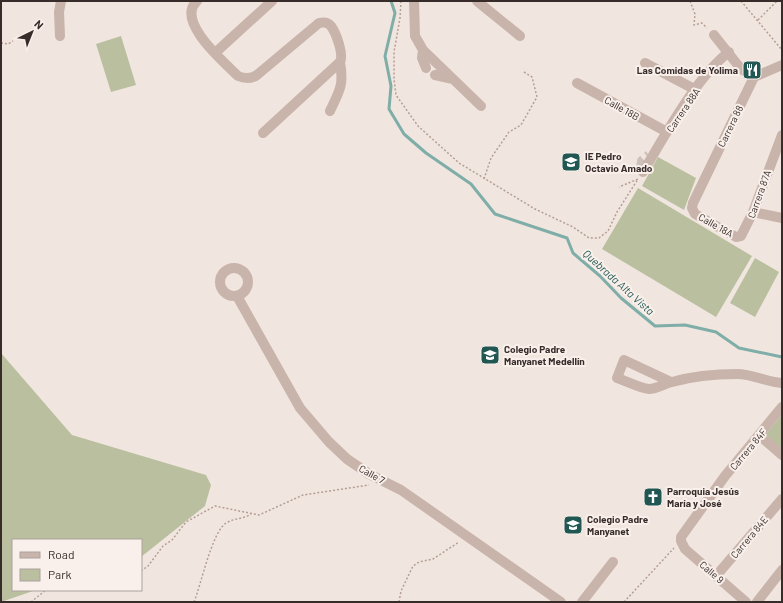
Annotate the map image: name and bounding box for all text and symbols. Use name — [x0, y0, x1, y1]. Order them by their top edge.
north arrow — [12, 12, 52, 52]
text: N — [32, 17, 46, 32]
restaurant icon: Las Comidas de Yolima — [741, 59, 763, 81]
place label: Las Comidas de Yolima — [637, 64, 738, 76]
street label: Carrera 88A — [664, 86, 702, 134]
street label: Calle 18B — [602, 94, 642, 122]
street label: Carrera 88 — [715, 103, 745, 149]
place label: IE Pedro Octavio Amado — [585, 150, 653, 174]
school or university icon: IE Pedro Octavio Amado — [560, 151, 582, 173]
street label: Carrera 87A — [745, 168, 773, 220]
street label: Calle 18A — [697, 211, 735, 239]
water label: Quebrada Alta Vista — [581, 247, 657, 317]
place label: Colegio Padre Manyanet Medellín — [504, 343, 585, 367]
school or university icon: Colegio Padre Manyanet Medellín — [479, 344, 501, 366]
street label: Carrera 84F — [727, 425, 769, 472]
street label: Calle 7 — [357, 462, 387, 486]
place label: Parroquia Jesús María y José — [667, 485, 739, 509]
church icon: Parroquia Jesús María y José — [642, 486, 664, 508]
place label: Colegio Padre Manyanet — [587, 513, 649, 537]
school or university icon: Colegio Padre Manyanet — [562, 514, 584, 536]
street label: Carrera 84E — [728, 514, 770, 560]
legend — [12, 539, 142, 591]
text: Road — [48, 547, 75, 561]
street label: Calle 9 — [697, 558, 727, 586]
text: Park — [48, 567, 72, 581]

